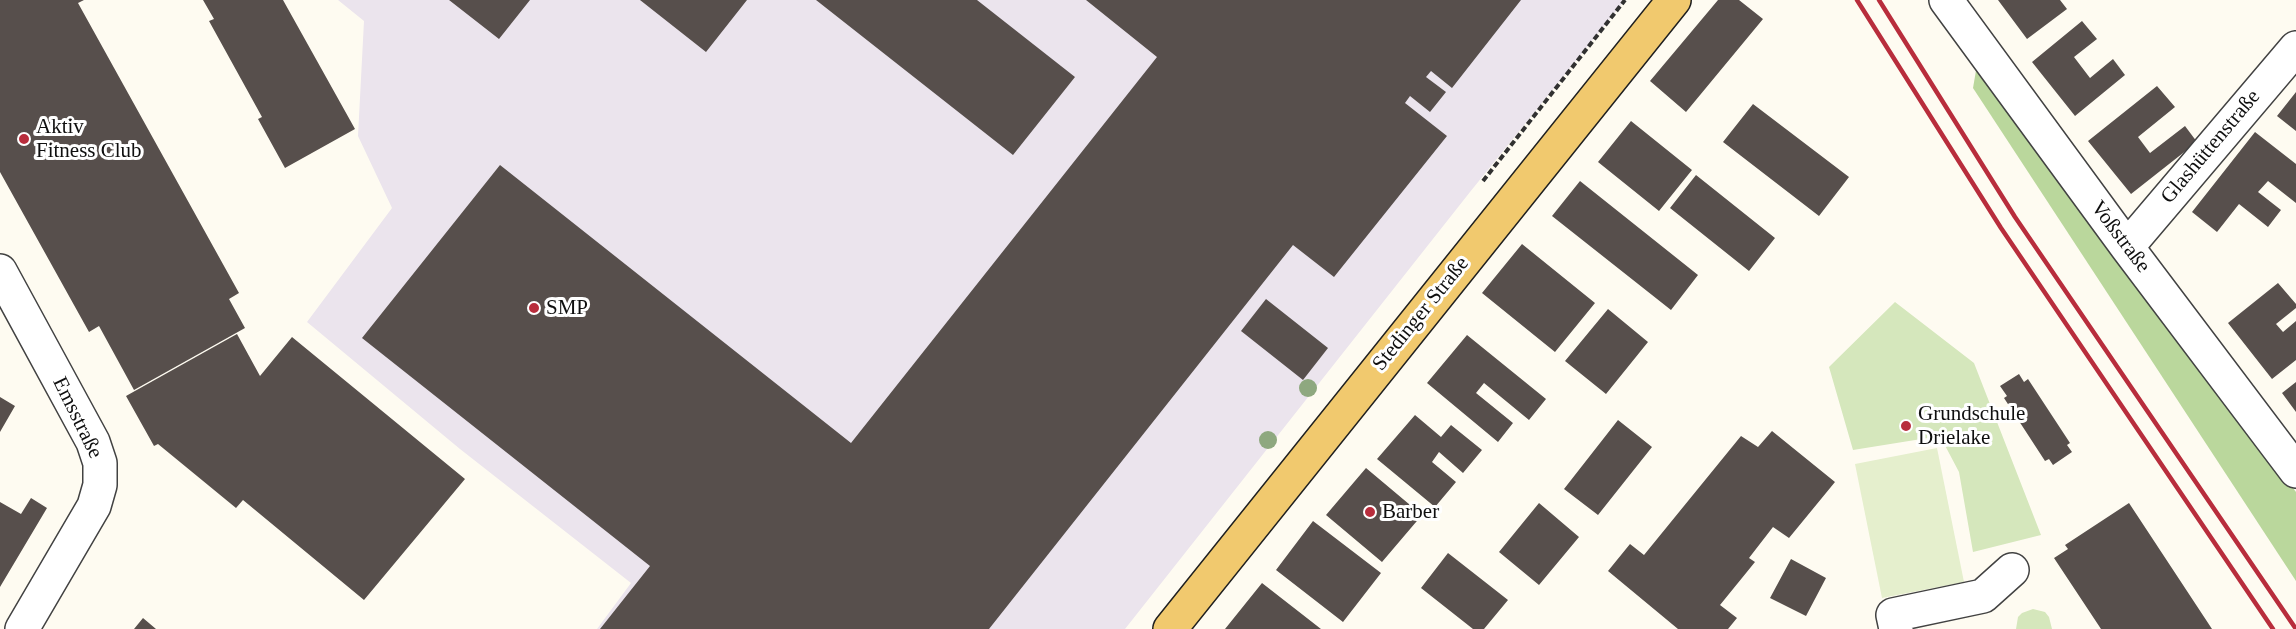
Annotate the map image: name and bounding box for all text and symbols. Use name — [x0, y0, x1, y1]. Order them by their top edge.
street label: Glashüttenstraße — [2156, 85, 2266, 209]
place label: Aktiv Fitness Club — [36, 114, 142, 164]
marker: Aktiv Fitness Club — [17, 132, 31, 146]
street label: Voßstraße — [2085, 196, 2155, 278]
street label: Stedinger Straße — [1367, 252, 1475, 376]
place label: SMP — [546, 295, 588, 321]
marker: SMP — [527, 301, 541, 315]
street label: Emsstraße — [47, 373, 107, 463]
place label: Grundschule Drielake — [1918, 401, 2025, 451]
marker: Grundschule Drielake — [1899, 419, 1913, 433]
place label: Barber — [1382, 499, 1439, 525]
marker: Barber — [1363, 505, 1377, 519]

